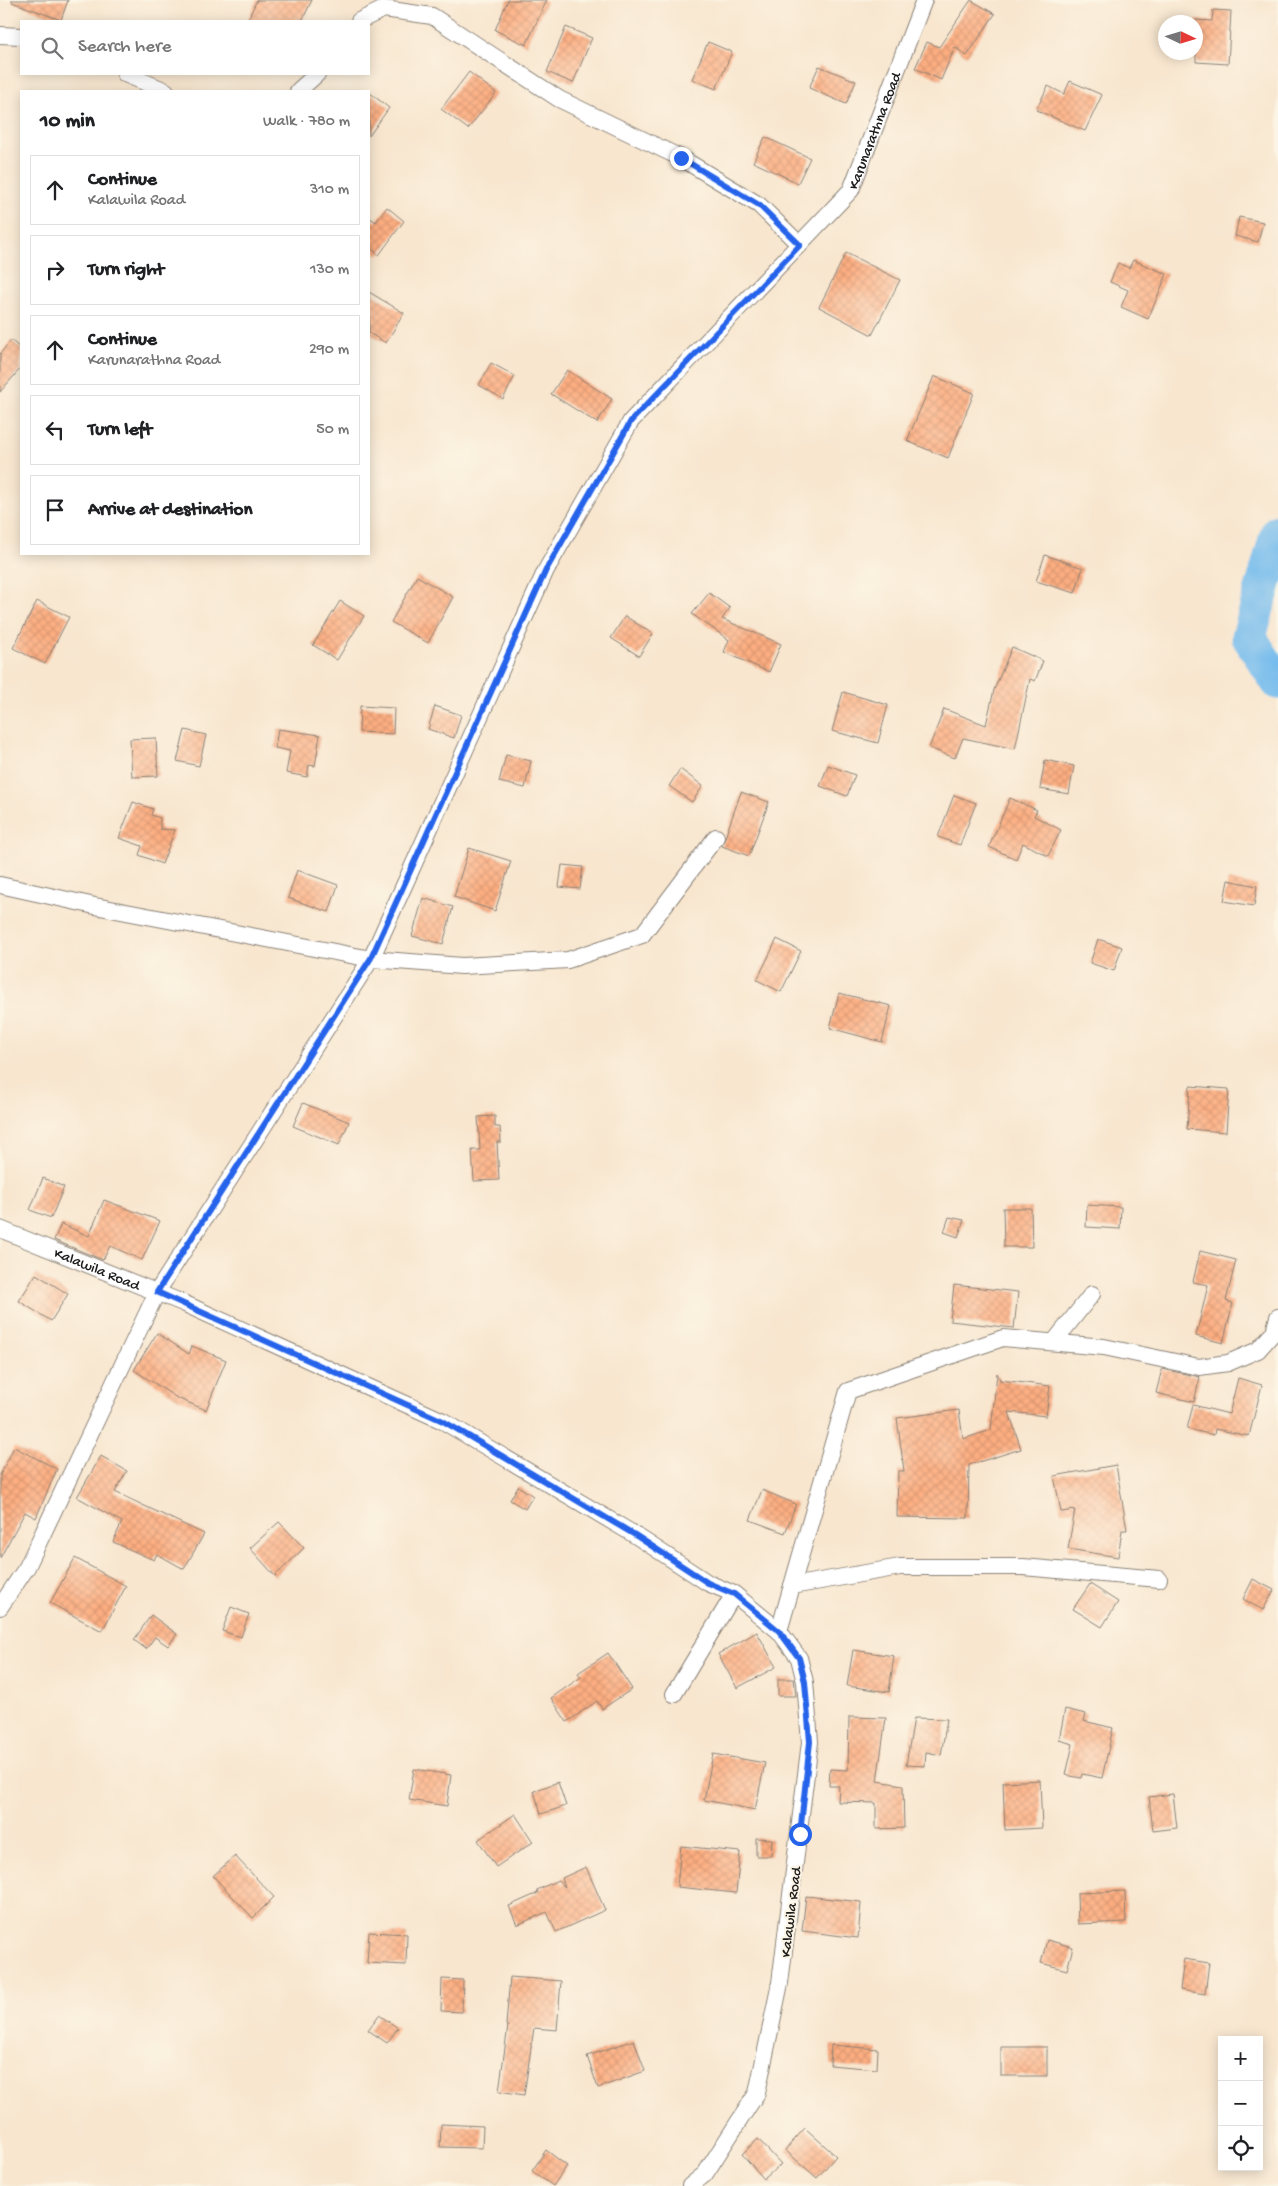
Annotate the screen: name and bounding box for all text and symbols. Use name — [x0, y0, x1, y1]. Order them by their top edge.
north arrow — [1158, 15, 1203, 60]
search box — [20, 20, 370, 75]
icon: search — [38, 34, 66, 62]
text: Search here — [78, 36, 172, 59]
street label: Karunarathna Road — [845, 69, 907, 192]
text: 10 min — [40, 110, 95, 135]
text: Walk · 780 m — [263, 113, 350, 132]
route end — [670, 147, 693, 170]
text: Continue — [88, 169, 157, 192]
icon: ahead — [41, 176, 69, 204]
text: 310 m — [310, 181, 349, 200]
text: Kalawila Road — [88, 192, 185, 211]
icon: right — [41, 256, 69, 284]
text: Turn right — [88, 259, 164, 282]
text: 130 m — [310, 261, 349, 280]
text: Continue — [88, 329, 157, 352]
icon: ahead — [41, 336, 69, 364]
text: 290 m — [309, 341, 349, 360]
text: Karunarathna Road — [88, 352, 220, 371]
icon: left — [41, 416, 69, 444]
text: Turn left — [88, 419, 152, 442]
text: 50 m — [316, 421, 349, 440]
icon: arrive — [41, 496, 69, 524]
text: Arrive at destination — [88, 499, 252, 522]
street label: Kalawila Road — [51, 1245, 143, 1296]
route start — [789, 1823, 812, 1846]
street label: Kalawila Road — [778, 1865, 807, 1959]
map controls — [1218, 2036, 1263, 2171]
button: + — [1218, 2036, 1263, 2081]
button: − — [1218, 2081, 1263, 2126]
button: locate — [1218, 2126, 1263, 2171]

